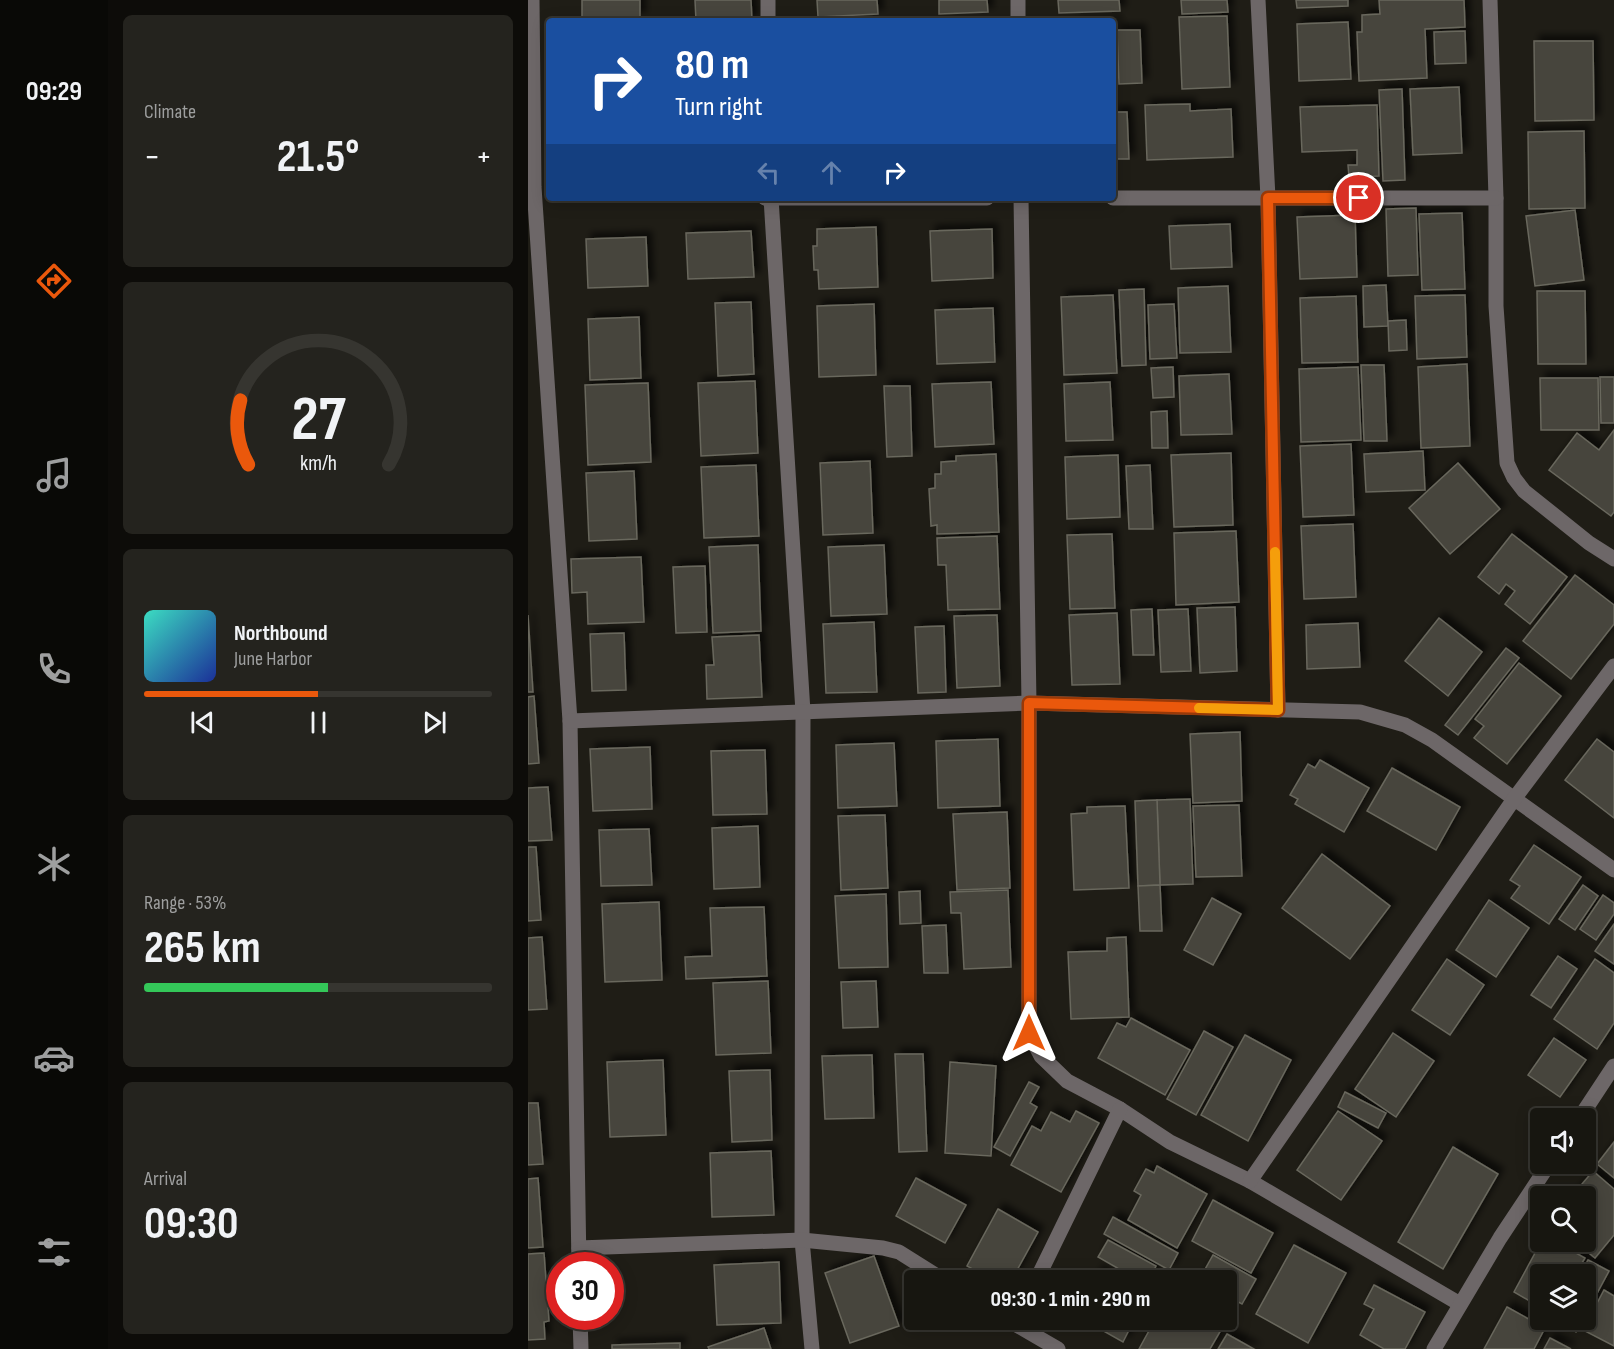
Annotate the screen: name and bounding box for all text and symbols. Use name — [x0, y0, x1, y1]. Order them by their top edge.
text: 80 m — [675, 40, 749, 91]
icon: right — [576, 42, 654, 120]
text: 09:29 — [26, 76, 82, 108]
text: Turn right — [675, 91, 762, 123]
text: Climate — [144, 100, 196, 124]
text: 21.5° — [277, 130, 359, 185]
text: − — [144, 137, 160, 177]
text: + — [476, 137, 492, 177]
icon: left — [752, 156, 785, 189]
icon: ahead — [815, 156, 848, 189]
icon: right — [878, 156, 911, 189]
pin — [1333, 172, 1384, 223]
icon: arrive — [1342, 181, 1375, 214]
icon: directions — [33, 260, 75, 302]
text: 27 — [291, 383, 346, 458]
text: km/h — [299, 451, 337, 476]
icon: music — [33, 454, 75, 496]
text: Northbound — [234, 620, 328, 647]
text: June Harbor — [234, 647, 312, 671]
icon: phone — [33, 648, 75, 690]
icon: previous — [186, 706, 219, 739]
icon: pause — [302, 706, 335, 739]
icon: next — [418, 706, 451, 739]
icon: climate — [33, 843, 75, 885]
text: Range · 53% — [144, 891, 226, 915]
text: 265 km — [144, 921, 261, 976]
position arrow — [997, 1001, 1061, 1065]
icon: car — [33, 1037, 75, 1079]
map controls — [1530, 1108, 1596, 1330]
button: sound — [1530, 1108, 1596, 1174]
text: Arrival — [144, 1167, 187, 1191]
button: search — [1530, 1186, 1596, 1252]
text: 09:30 — [144, 1197, 238, 1252]
icon: filters — [33, 1231, 75, 1273]
speed limit sign: 30 — [546, 1252, 624, 1330]
button: layers — [1530, 1264, 1596, 1330]
text: 09:30 · 1 min · 290 m — [991, 1286, 1150, 1313]

